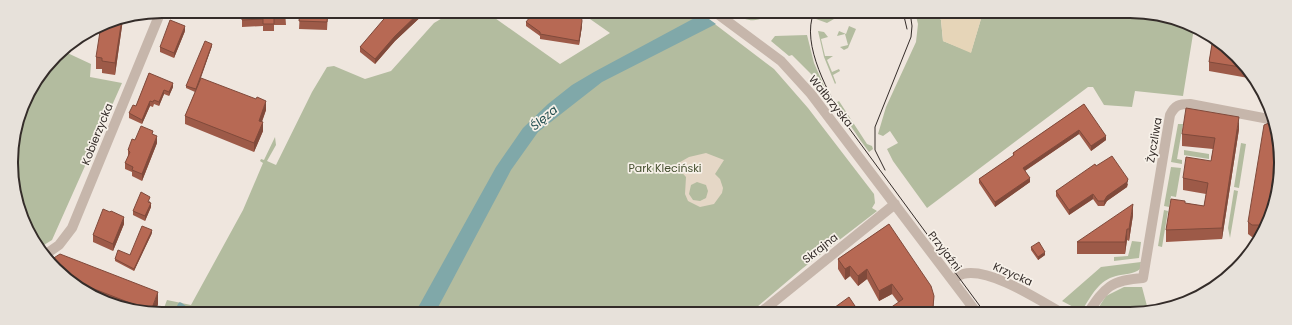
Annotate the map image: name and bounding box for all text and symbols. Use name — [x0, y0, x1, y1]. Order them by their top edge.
street label: Wałbrzyska — [805, 72, 857, 130]
street label: Kobierzycka — [77, 101, 117, 167]
water label: Ślęza — [526, 101, 561, 134]
street label: Życzliwa — [1142, 116, 1166, 164]
park label: Park Kleciński — [628, 160, 702, 176]
street label: Przyjaźni — [924, 228, 966, 275]
street label: Skrajna — [799, 229, 841, 267]
street label: Krzycka — [991, 258, 1035, 290]

